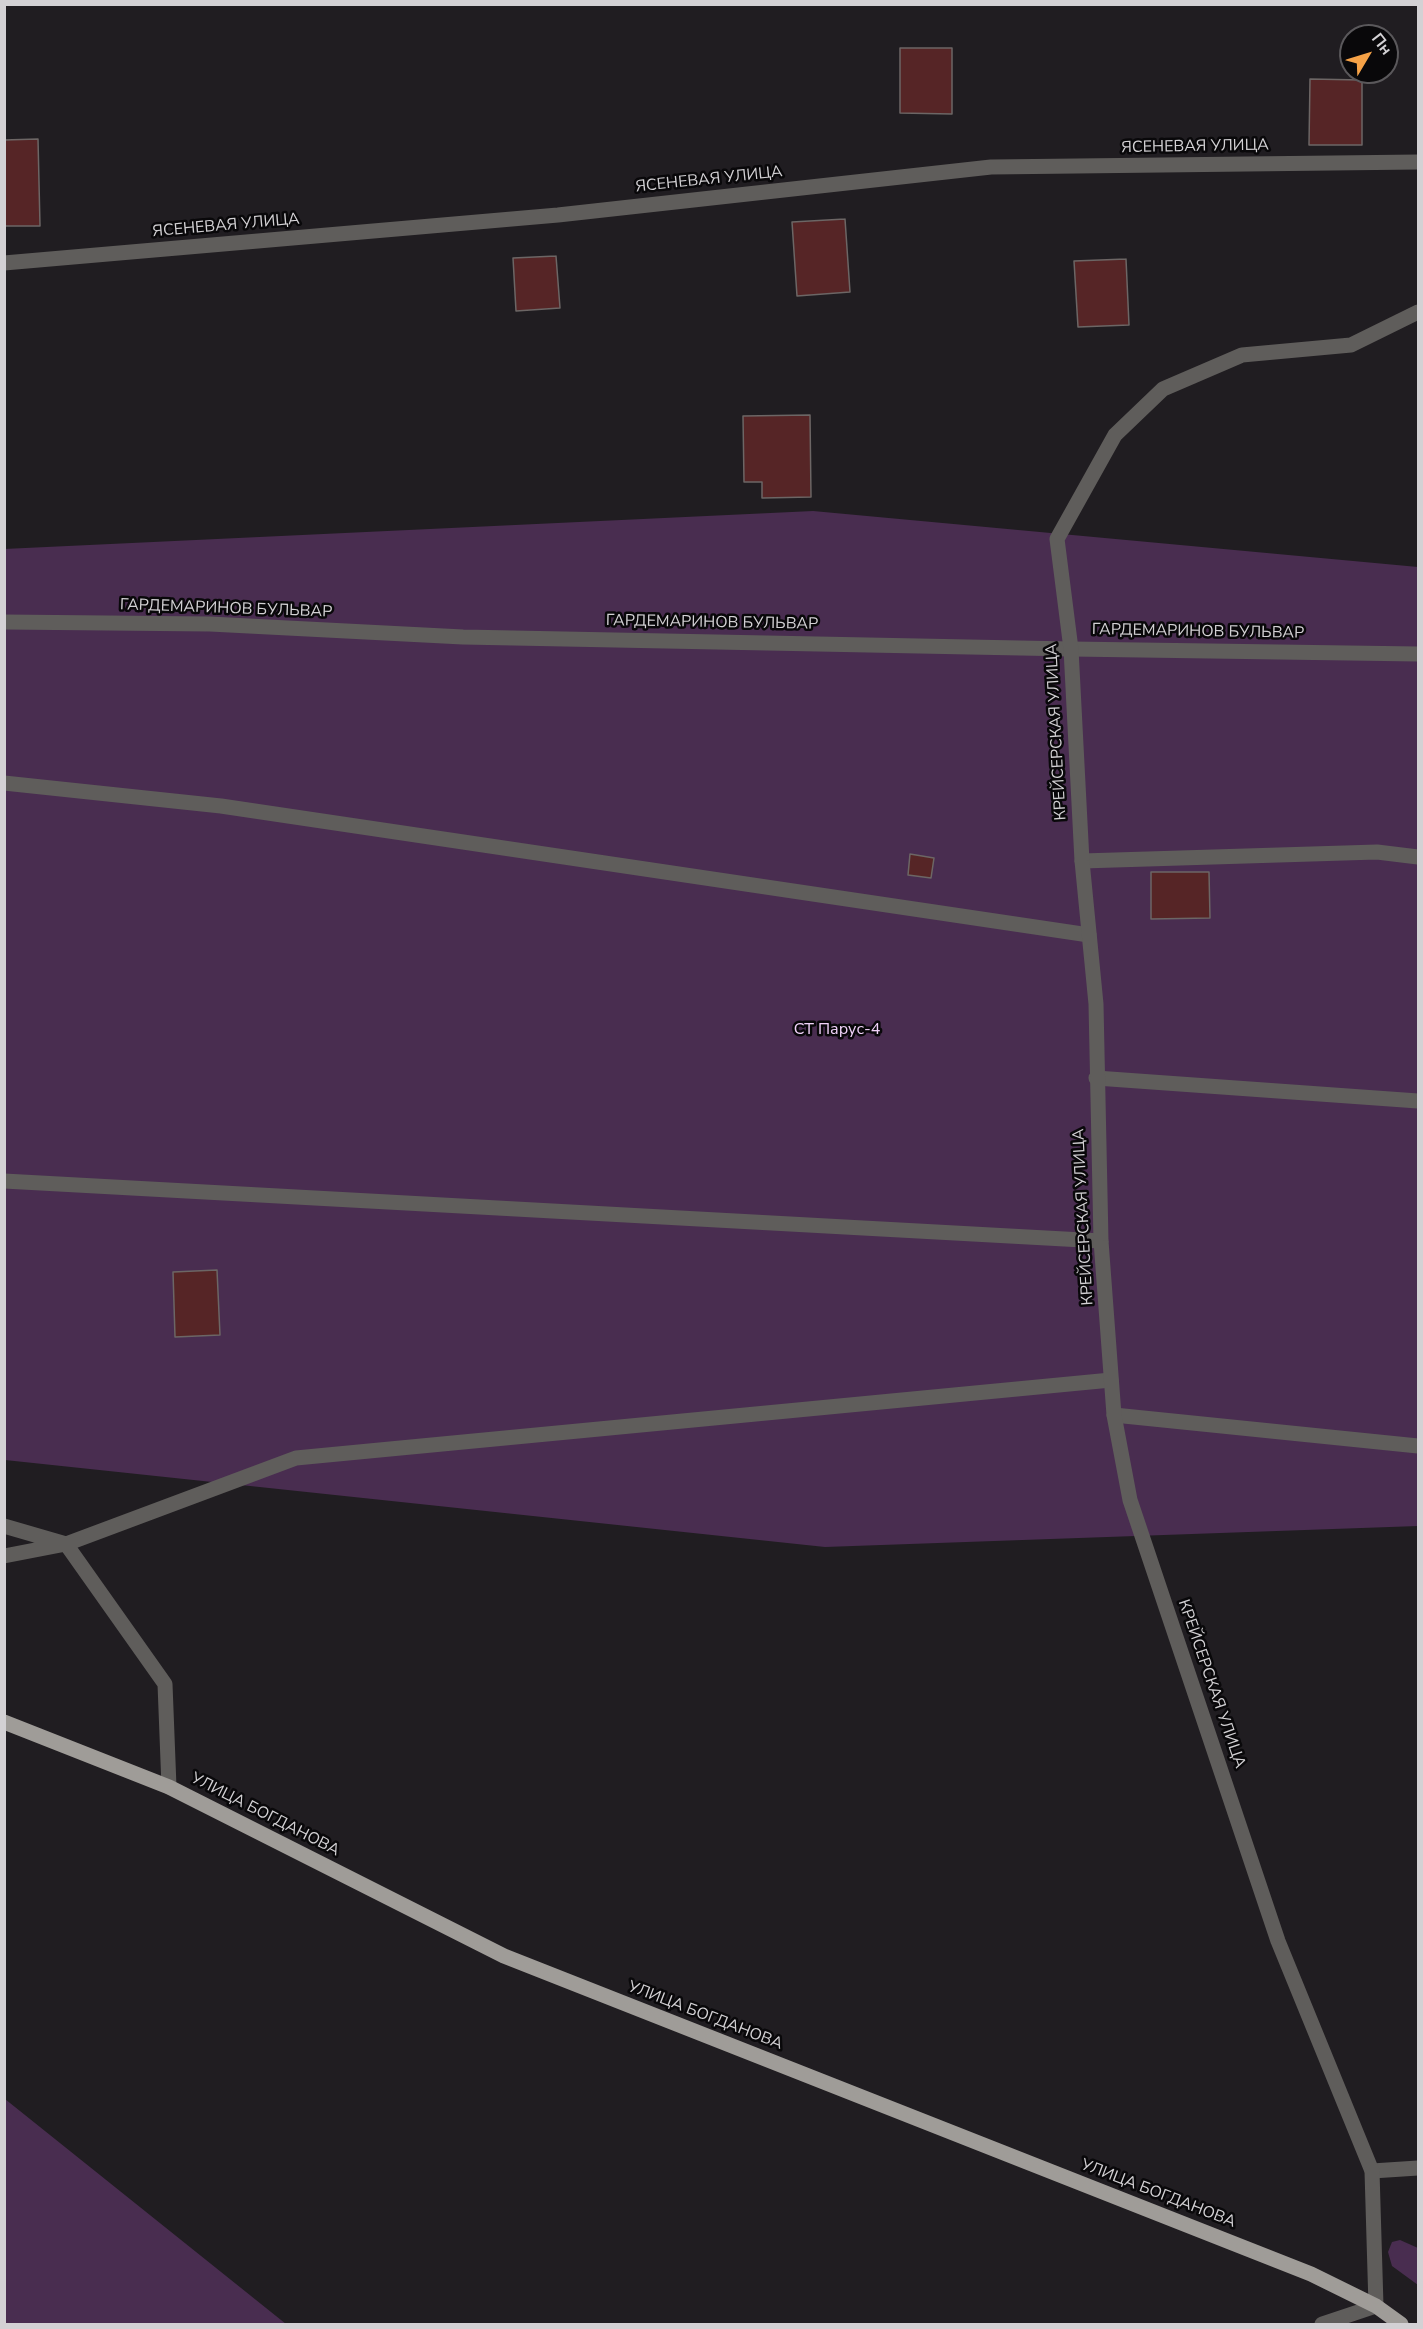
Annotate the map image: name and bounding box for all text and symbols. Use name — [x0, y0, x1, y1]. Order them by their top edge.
north arrow — [1339, 24, 1399, 84]
text: Пн — [1366, 29, 1397, 60]
street label: ЯСЕНЕВАЯ УЛИЦА — [1121, 136, 1269, 158]
street label: ЯСЕНЕВАЯ УЛИЦА — [635, 163, 783, 197]
street label: ЯСЕНЕВАЯ УЛИЦА — [152, 210, 300, 242]
street label: ГАРДЕМАРИНОВ БУЛЬВАР — [120, 596, 332, 622]
street label: ГАРДЕМАРИНОВ БУЛЬВАР — [606, 612, 818, 634]
street label: ГАРДЕМАРИНОВ БУЛЬВАР — [1092, 621, 1304, 643]
street label: КРЕЙСЕРСКАЯ УЛИЦА — [1043, 643, 1071, 821]
park label: СТ Парус-4 — [794, 1020, 880, 1040]
street label: КРЕЙСЕРСКАЯ УЛИЦА — [1070, 1128, 1098, 1306]
street label: КРЕЙСЕРСКАЯ УЛИЦА — [1173, 1597, 1249, 1771]
street label: УЛИЦА БОГДАНОВА — [187, 1769, 343, 1861]
street label: УЛИЦА БОГДАНОВА — [625, 1978, 785, 2054]
street label: УЛИЦА БОГДАНОВА — [1078, 2156, 1238, 2232]

